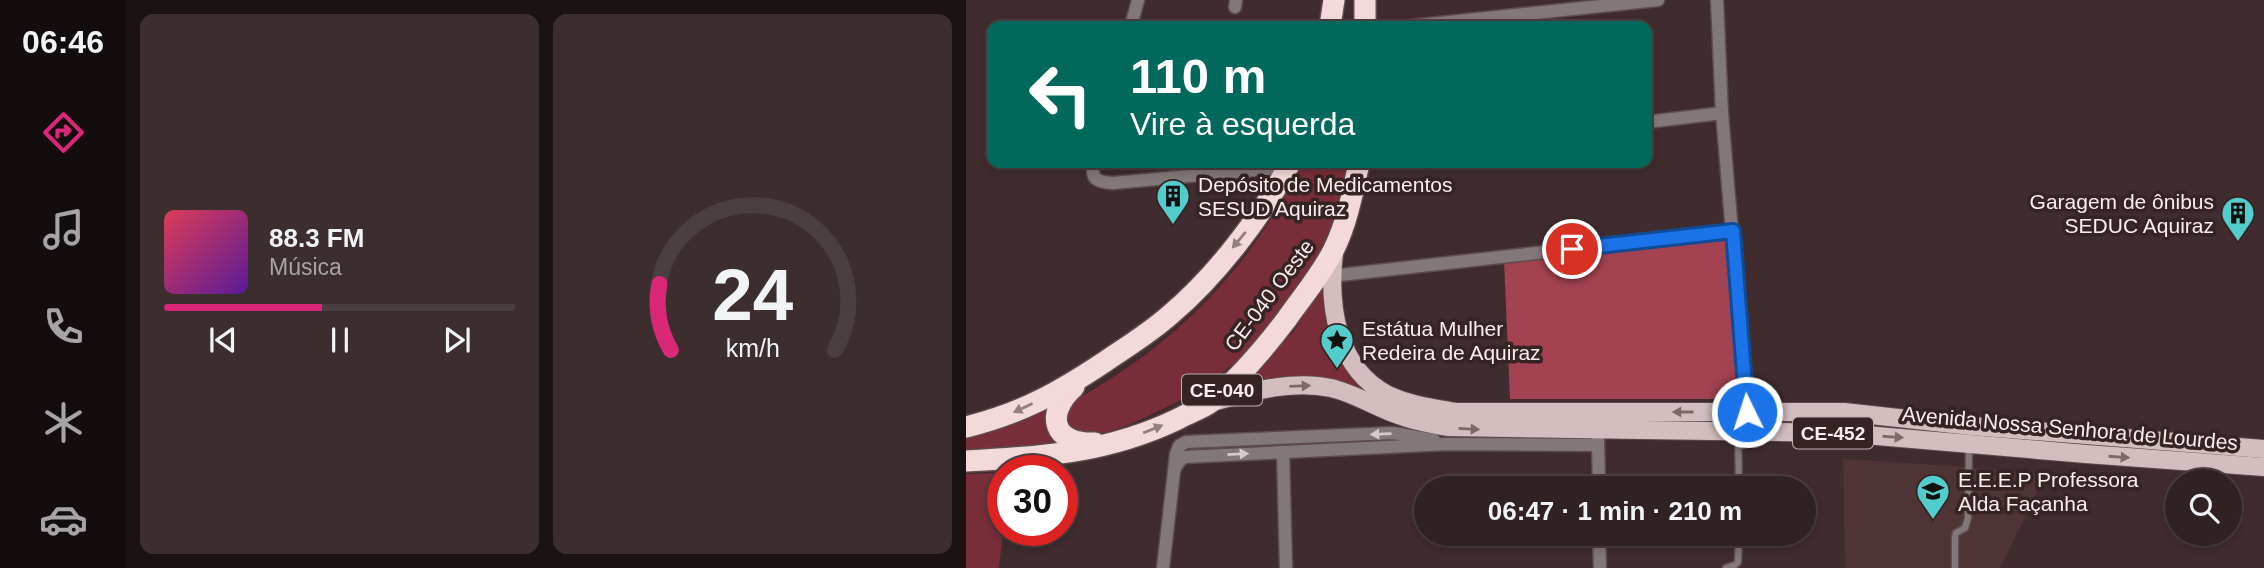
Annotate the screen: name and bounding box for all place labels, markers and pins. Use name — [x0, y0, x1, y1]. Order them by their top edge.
place label: Depósito de Medicamentos SESUD Aquiraz — [1198, 173, 1452, 220]
building icon: Depósito de Medicamentos SESUD Aquiraz — [1154, 177, 1192, 226]
place label: Garagem de ônibus SEDUC Aquiraz — [2030, 190, 2214, 237]
building icon: Garagem de ônibus SEDUC Aquiraz — [2219, 194, 2257, 243]
pin — [1542, 219, 1602, 279]
place label: Estátua Mulher Redeira de Aquiraz — [1362, 317, 1541, 364]
place icon: Estátua Mulher Redeira de Aquiraz — [1318, 321, 1356, 370]
place label: E.E.E.P Professora Alda Façanha — [1958, 468, 2139, 515]
school or university icon: E.E.E.P Professora Alda Façanha — [1914, 472, 1952, 521]

